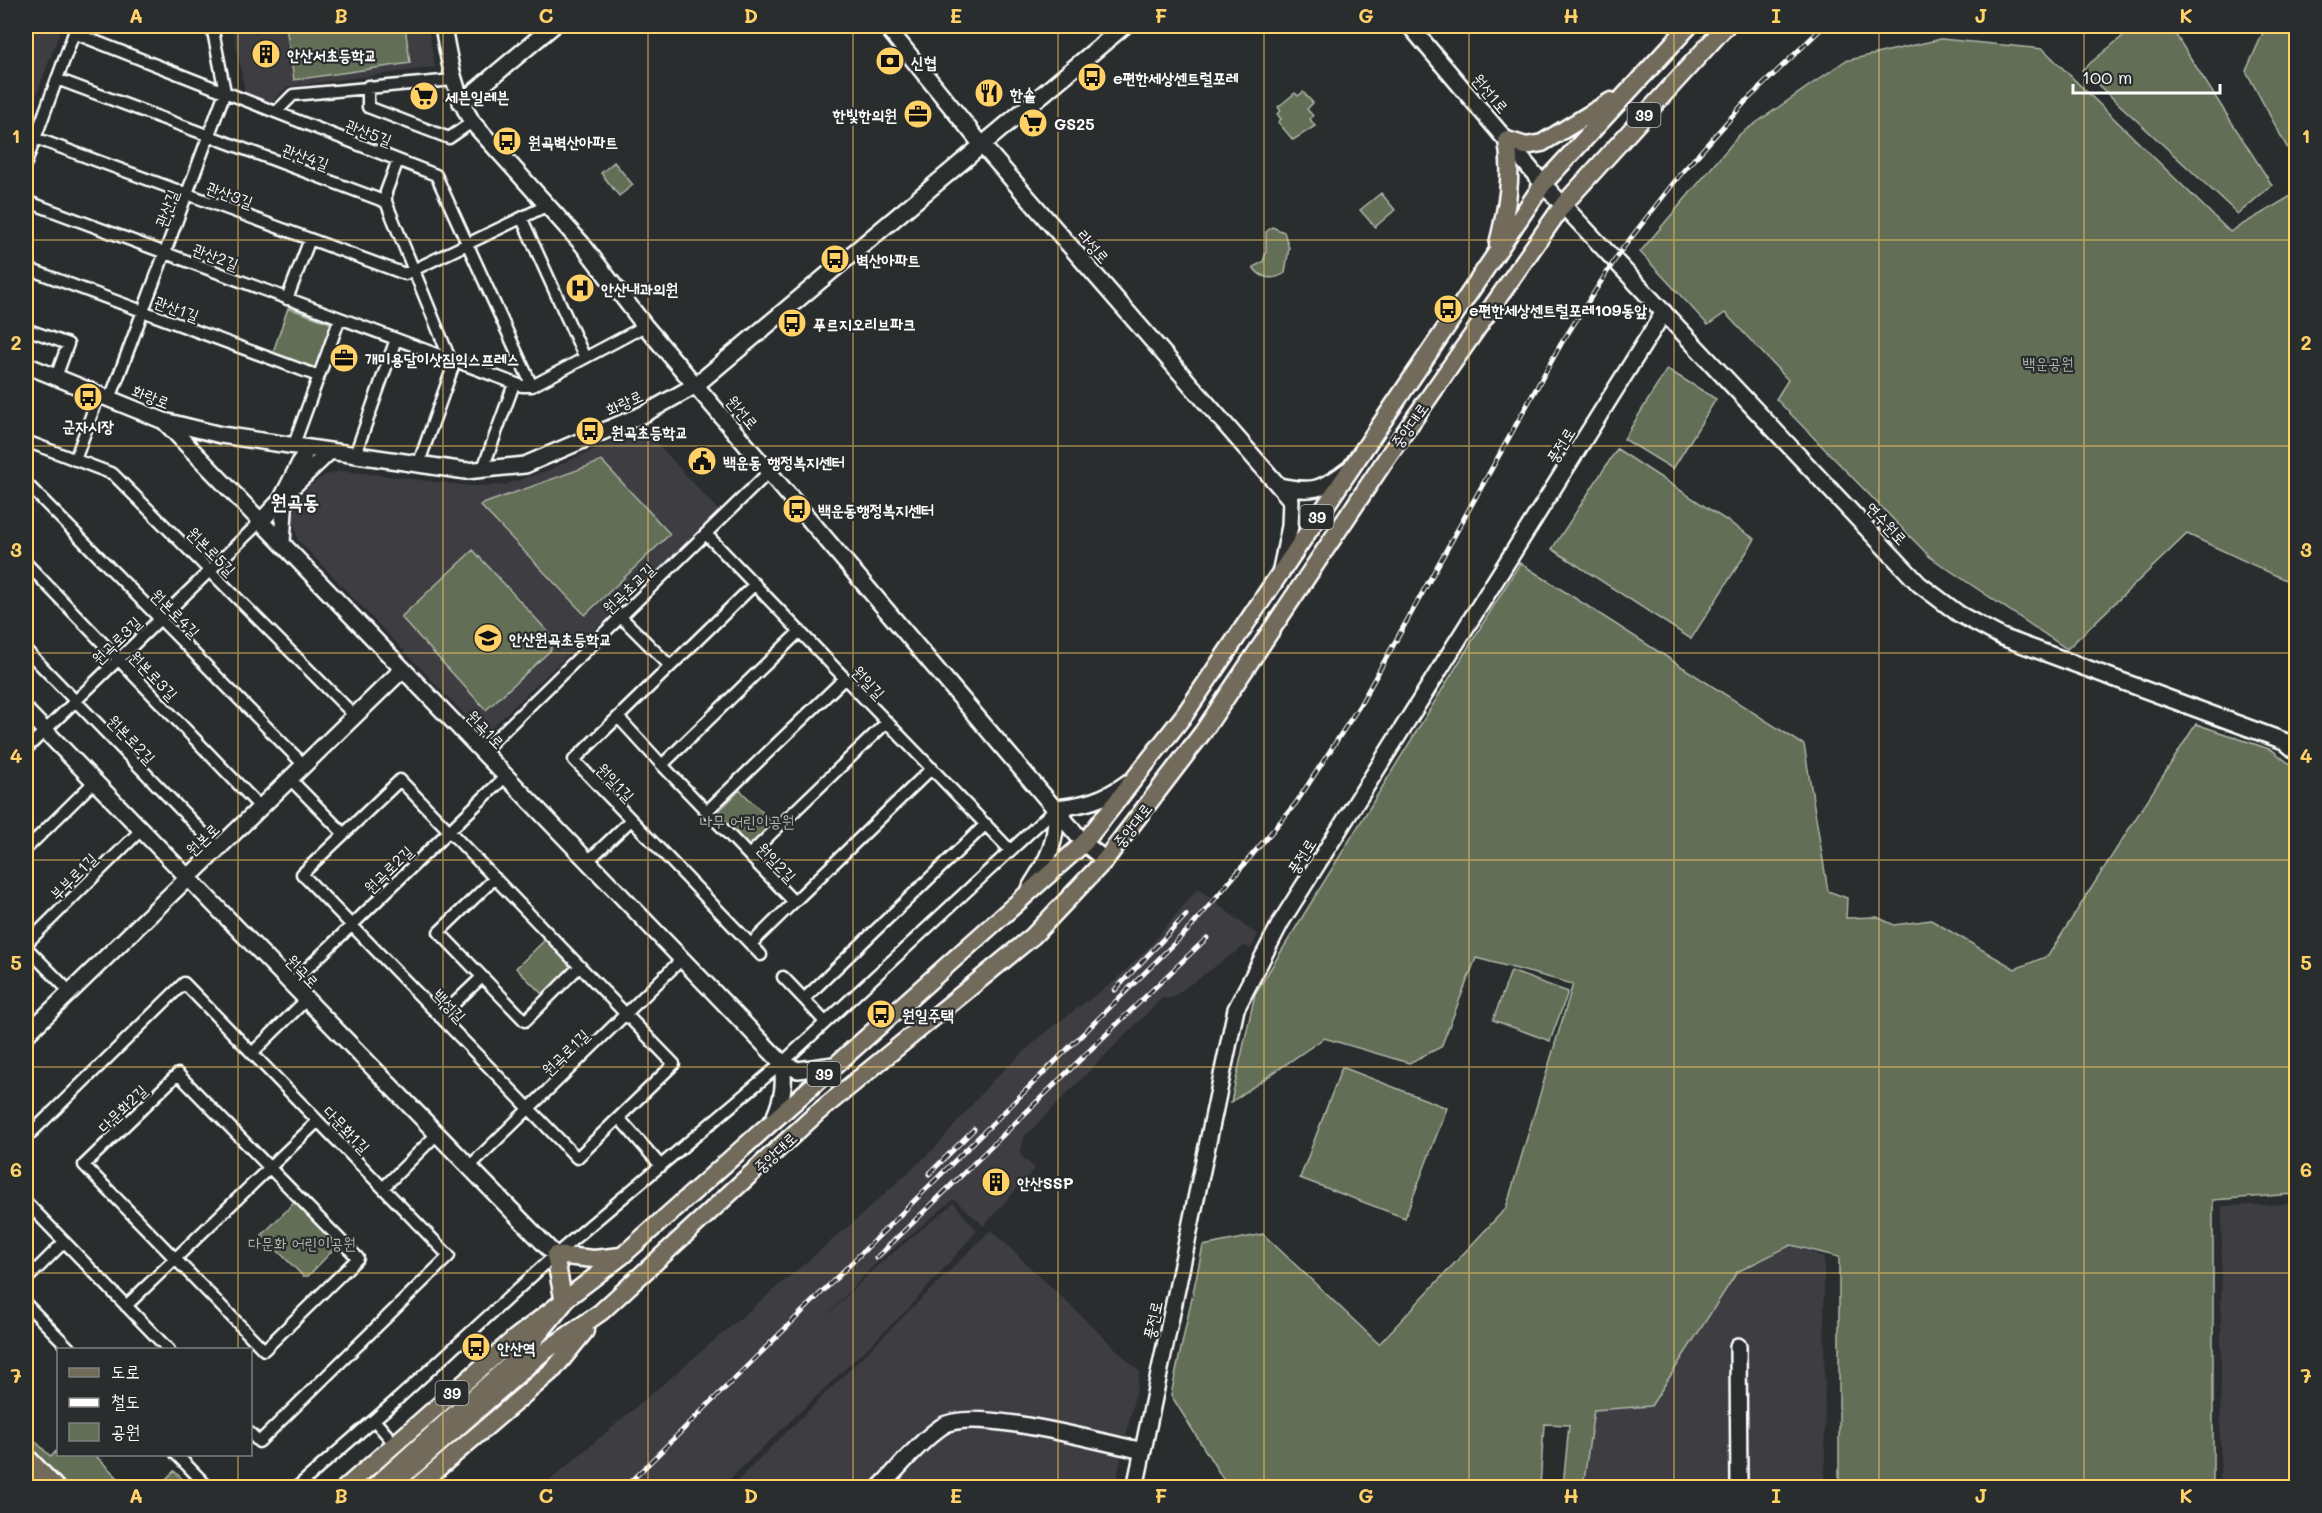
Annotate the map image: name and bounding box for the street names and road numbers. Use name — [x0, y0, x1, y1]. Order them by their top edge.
street label: 원선1로 — [1468, 69, 1514, 117]
road number: 39 — [1628, 103, 1660, 127]
street label: 관산5길 — [343, 114, 395, 150]
street label: 관산4길 — [280, 138, 332, 174]
street label: 관산3길 — [204, 176, 256, 212]
street label: 관산길 — [149, 186, 183, 230]
street label: 라성로 — [1073, 225, 1115, 267]
street label: 관산2길 — [190, 238, 242, 274]
street label: 관산1길 — [152, 290, 202, 326]
street label: 화랑로 — [129, 379, 173, 413]
street label: 화랑로 — [602, 384, 646, 420]
street label: 원선로 — [723, 390, 763, 434]
street label: 중앙대로 — [1386, 398, 1432, 452]
street label: 풍전로 — [1541, 423, 1579, 467]
street label: 연수원로 — [1862, 497, 1912, 549]
road number: 39 — [1300, 505, 1334, 529]
street label: 원본로5길 — [183, 522, 241, 580]
street label: 원곡초교길 — [598, 558, 659, 618]
street label: 원본로4길 — [147, 584, 205, 642]
street label: 원곡로3길 — [87, 611, 145, 669]
street label: 원본로3길 — [125, 646, 183, 704]
street label: 원일길 — [848, 661, 890, 703]
street label: 원곡1로 — [463, 705, 509, 753]
street label: 원본로2길 — [103, 710, 161, 768]
street label: 원일1길 — [593, 758, 640, 806]
street label: 중앙대로 — [1108, 798, 1156, 852]
street label: 원본로 — [181, 818, 223, 860]
street label: 풍전로 — [1282, 834, 1320, 878]
street label: 원일2길 — [753, 838, 801, 886]
street label: 원곡로2길 — [359, 840, 417, 898]
street label: 부부로1길 — [45, 848, 101, 904]
street label: 원곡로 — [282, 950, 324, 992]
street label: 백성길 — [429, 984, 471, 1026]
street label: 원곡로1길 — [537, 1024, 593, 1080]
road number: 39 — [808, 1062, 840, 1086]
street label: 다문화2길 — [93, 1079, 151, 1137]
street label: 다문화1길 — [319, 1101, 375, 1157]
street label: 중앙대로 — [749, 1127, 801, 1177]
street label: 풍전로 — [1138, 1299, 1166, 1341]
road number: 39 — [436, 1381, 468, 1405]

